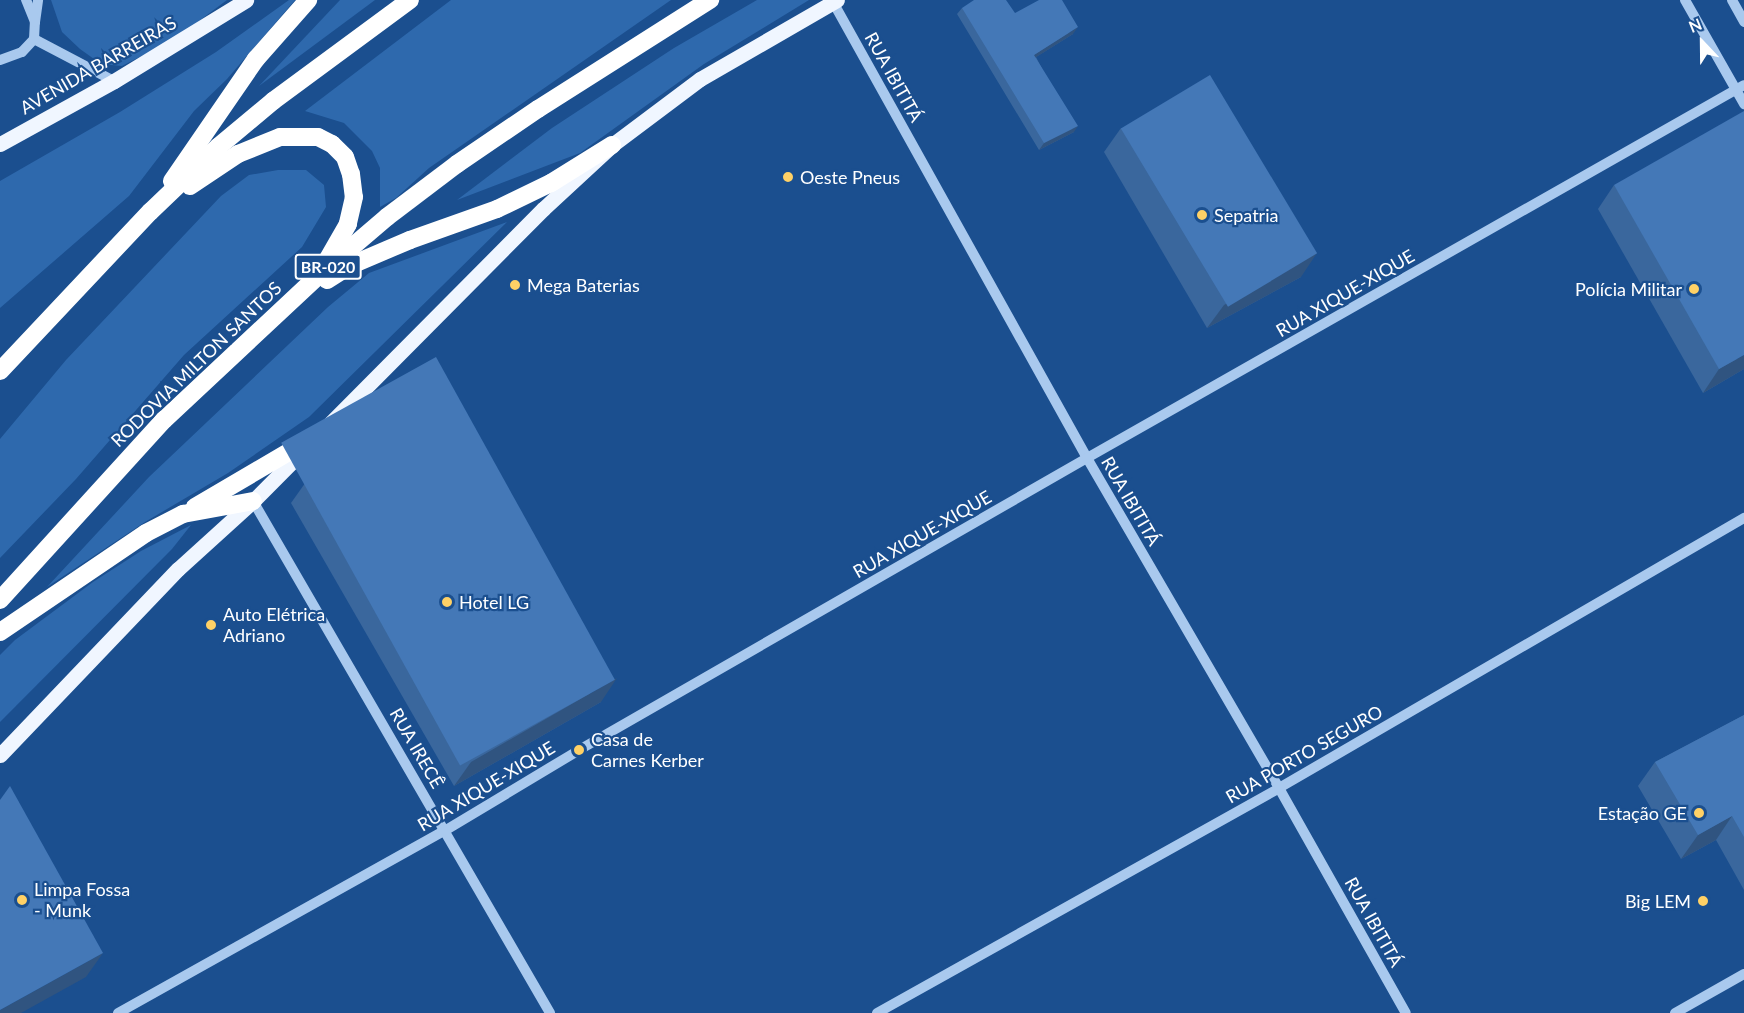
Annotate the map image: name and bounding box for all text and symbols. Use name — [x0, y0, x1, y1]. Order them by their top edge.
street label: AVENIDA BARREIRAS — [16, 11, 180, 119]
north arrow — [1672, 12, 1732, 72]
text: N — [1686, 14, 1704, 36]
street label: RUA IBITITÁ — [860, 28, 928, 126]
place label: Oeste Pneus — [800, 166, 900, 188]
marker: Oeste Pneus — [781, 170, 795, 184]
place label: Sepatria — [1214, 204, 1278, 226]
marker: Sepatria — [1195, 208, 1209, 222]
street label: RUA XIQUE-XIQUE — [1272, 244, 1418, 342]
road number: BR-020 — [294, 254, 362, 280]
place label: Mega Baterias — [527, 274, 640, 296]
street label: RODOVIA MILTON SANTOS — [106, 277, 286, 451]
marker: Mega Baterias — [508, 278, 522, 292]
place label: Polícia Militar — [1575, 278, 1682, 300]
marker: Polícia Militar — [1687, 282, 1701, 296]
street label: RUA IBITITÁ — [1097, 452, 1165, 550]
street label: RUA XIQUE-XIQUE — [849, 485, 995, 583]
place label: Hotel LG — [459, 591, 529, 613]
marker: Hotel LG — [440, 595, 454, 609]
place label: Auto Elétrica Adriano — [223, 604, 325, 646]
marker: Auto Elétrica Adriano — [204, 618, 218, 632]
street label: RUA PORTO SEGURO — [1222, 700, 1386, 808]
street label: RUA IRECÊ — [385, 704, 449, 792]
place label: Casa de Carnes Kerber — [591, 729, 704, 771]
street label: RUA XIQUE-XIQUE — [413, 736, 559, 836]
marker: Casa de Carnes Kerber — [572, 743, 586, 757]
place label: Estação GE — [1598, 802, 1687, 824]
marker: Estação GE — [1692, 806, 1706, 820]
street label: RUA IBITITÁ — [1340, 873, 1408, 971]
place label: Limpa Fossa - Munk — [34, 879, 130, 922]
place label: Big LEM — [1625, 890, 1691, 912]
marker: Limpa Fossa - Munk — [15, 893, 29, 907]
marker: Big LEM — [1696, 894, 1710, 908]

